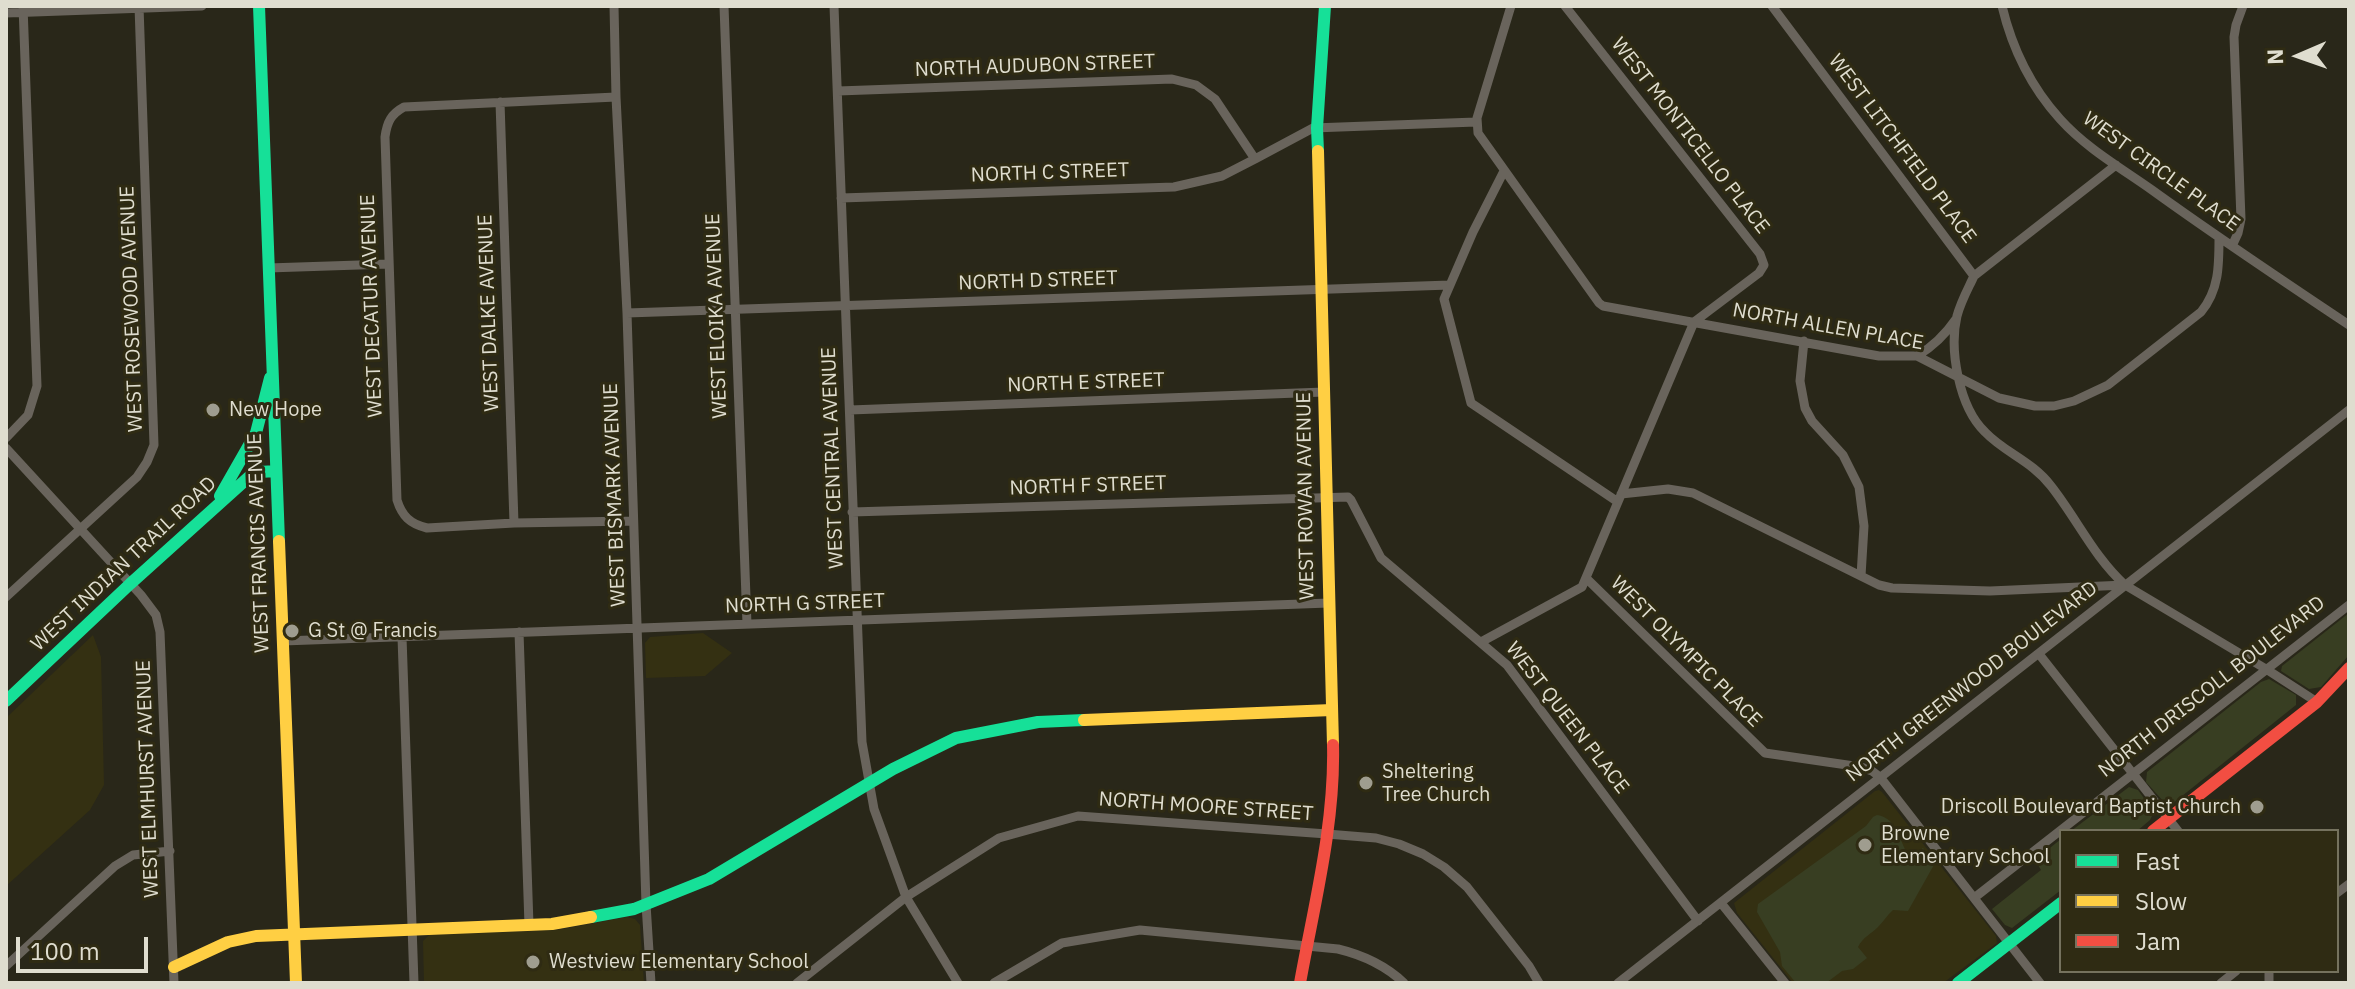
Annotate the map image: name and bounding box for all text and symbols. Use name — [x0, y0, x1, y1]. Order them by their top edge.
north arrow — [2259, 16, 2339, 96]
street label: WEST MONTICELLO PLACE — [1606, 33, 1774, 239]
text: N — [2260, 48, 2289, 65]
street label: NORTH AUDUBON STREET — [914, 50, 1156, 82]
street label: WEST LITCHFIELD PLACE — [1823, 50, 1981, 248]
street label: WEST CIRCLE PLACE — [2078, 107, 2244, 237]
street label: NORTH C STREET — [970, 158, 1130, 188]
street label: WEST ROSEWOOD AVENUE — [116, 185, 148, 433]
street label: WEST DECATUR AVENUE — [356, 194, 388, 418]
street label: WEST ELOIKA AVENUE — [701, 213, 733, 419]
street label: WEST DALKE AVENUE — [474, 214, 504, 412]
street label: NORTH D STREET — [958, 266, 1118, 296]
street label: NORTH ALLEN PLACE — [1731, 298, 1925, 356]
street label: WEST CENTRAL AVENUE — [817, 347, 849, 569]
street label: NORTH E STREET — [1007, 368, 1165, 398]
street label: WEST BISMARK AVENUE — [599, 383, 631, 607]
street label: WEST ROWAN AVENUE — [1292, 392, 1320, 600]
place label: New Hope — [229, 398, 322, 422]
marker: New Hope — [204, 401, 222, 419]
street label: WEST FRANCIS AVENUE — [243, 433, 275, 653]
street label: NORTH F STREET — [1009, 471, 1167, 501]
street label: WEST INDIAN TRAIL ROAD — [26, 472, 222, 656]
street label: WEST OLYMPIC PLACE — [1605, 571, 1767, 733]
street label: NORTH GREENWOOD BOULEVARD — [1842, 576, 2102, 788]
street label: NORTH G STREET — [725, 589, 885, 619]
street label: NORTH DRISCOLL BOULEVARD — [2094, 591, 2330, 783]
place label: G St @ Francis — [308, 619, 437, 643]
marker: G St @ Francis — [283, 622, 301, 640]
street label: WEST QUEEN PLACE — [1500, 637, 1634, 799]
street label: WEST ELMHURST AVENUE — [132, 660, 164, 898]
place label: Sheltering Tree Church — [1382, 760, 1490, 807]
marker: Sheltering Tree Church — [1357, 774, 1375, 792]
street label: NORTH MOORE STREET — [1098, 788, 1314, 826]
place label: Driscoll Boulevard Baptist Church — [1941, 795, 2241, 819]
marker: Driscoll Boulevard Baptist Church — [2248, 798, 2266, 816]
place label: Browne Elementary School — [1881, 822, 2050, 869]
legend — [2059, 829, 2339, 973]
marker: Browne Elementary School — [1856, 836, 1874, 854]
text: Fast — [2135, 845, 2180, 877]
text: Slow — [2135, 885, 2187, 917]
scale bar — [20, 921, 152, 971]
text: Jam — [2135, 925, 2181, 957]
text: 100 m — [30, 935, 100, 967]
place label: Westview Elementary School — [549, 950, 809, 974]
marker: Westview Elementary School — [524, 953, 542, 971]

